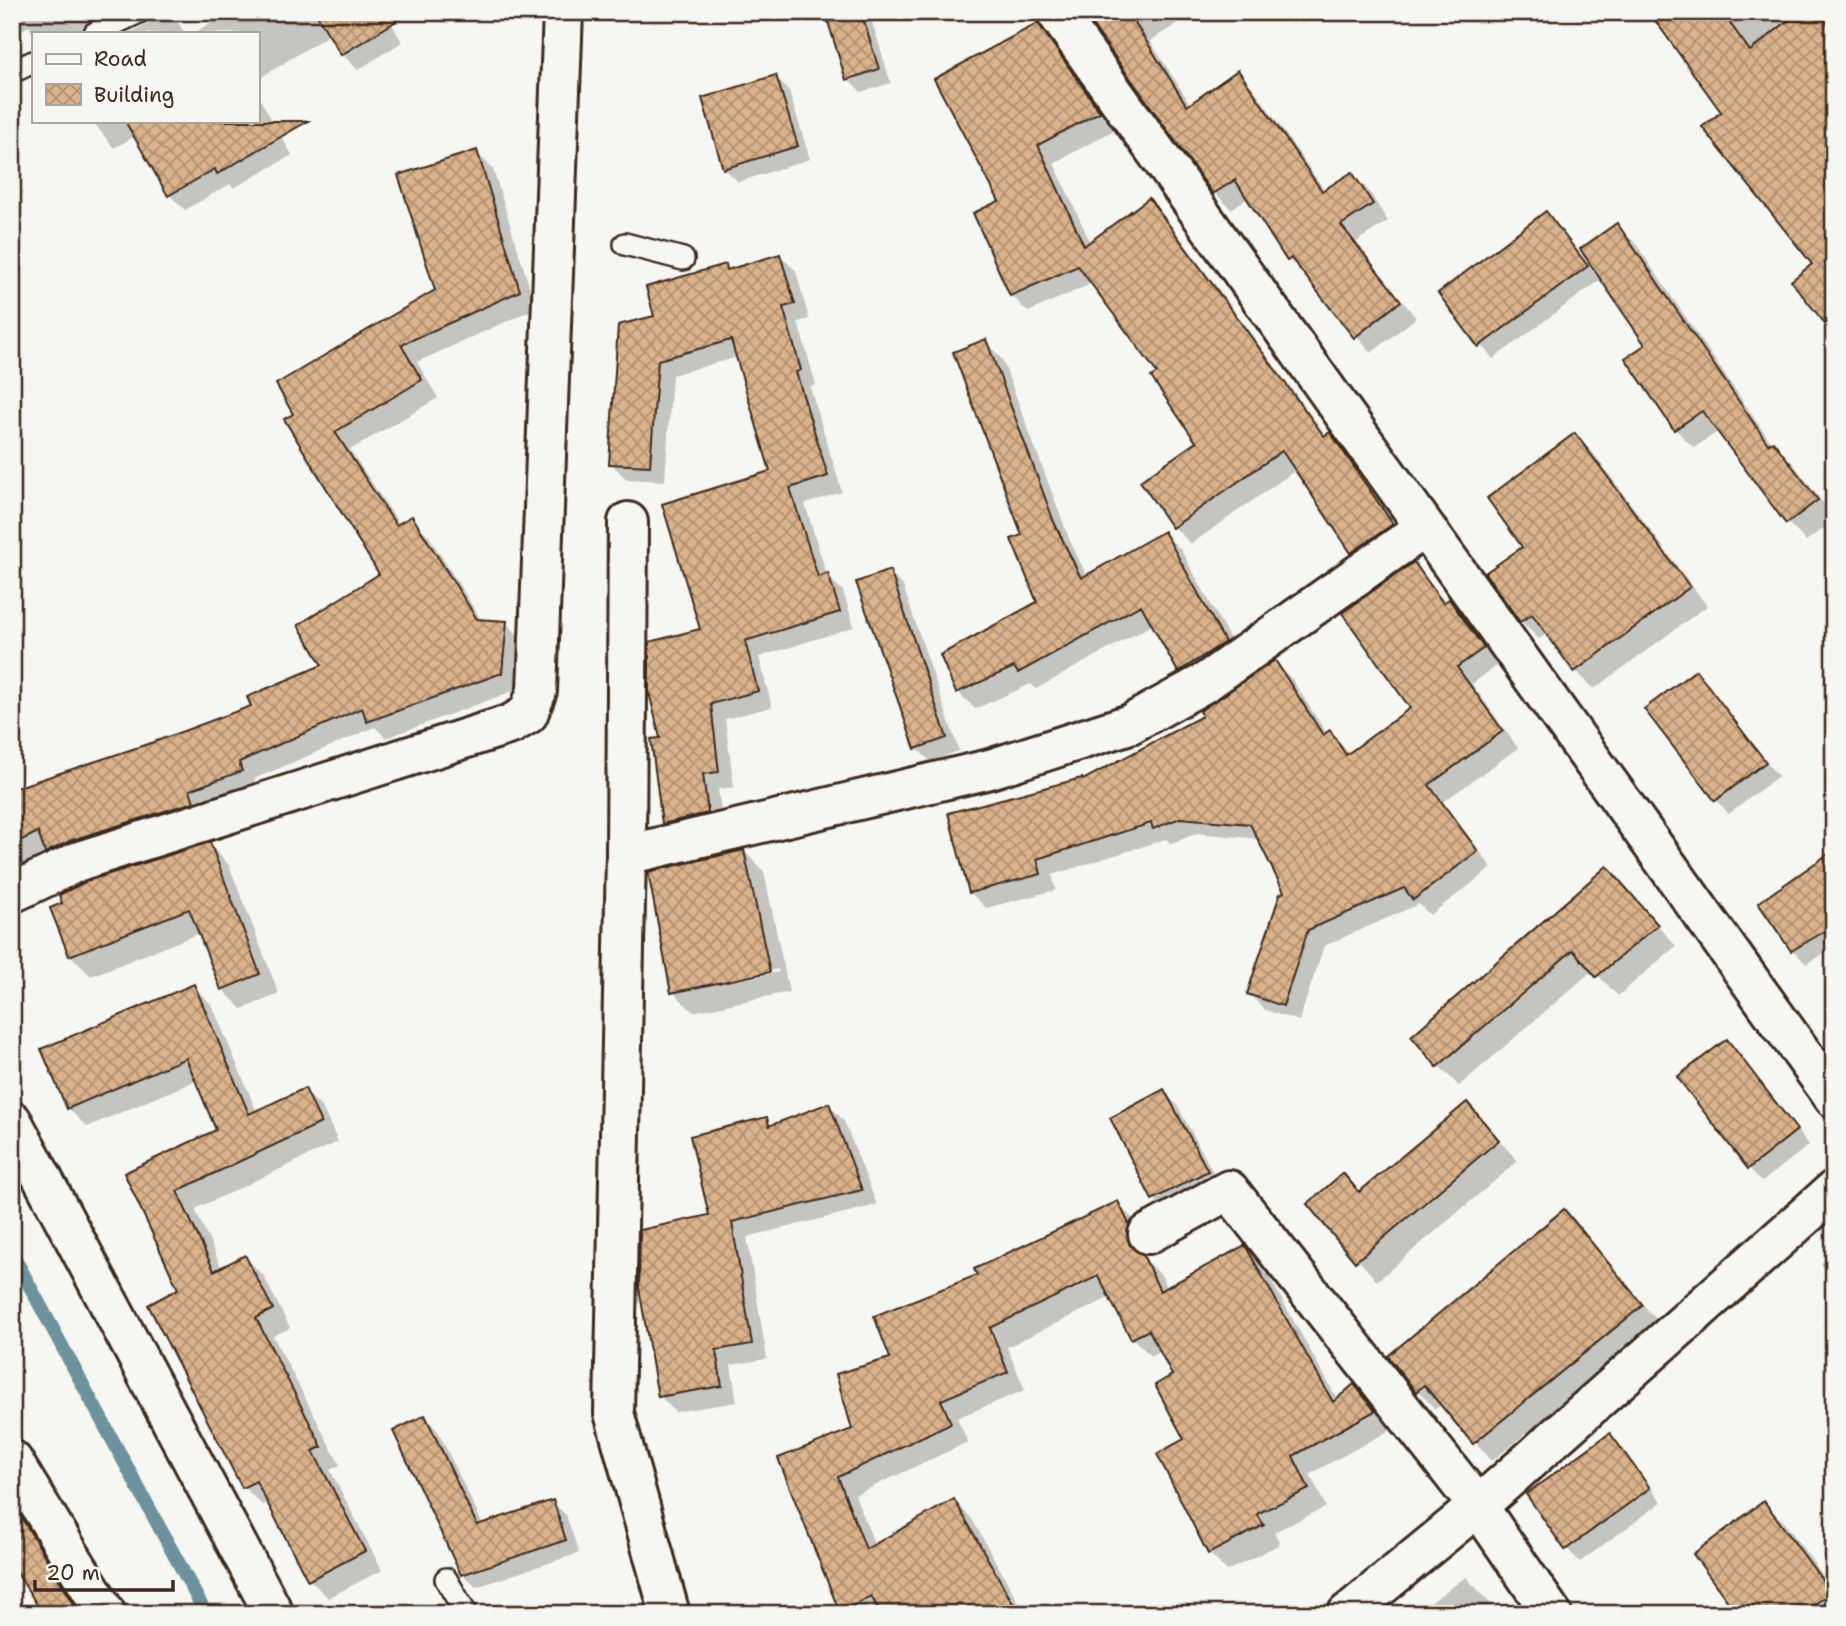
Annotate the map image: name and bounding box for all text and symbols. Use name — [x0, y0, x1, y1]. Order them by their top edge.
legend — [32, 32, 259, 122]
text: Road — [94, 45, 147, 73]
text: Building — [94, 81, 174, 109]
scale bar — [35, 1549, 173, 1593]
text: 20 m — [46, 1559, 100, 1587]

